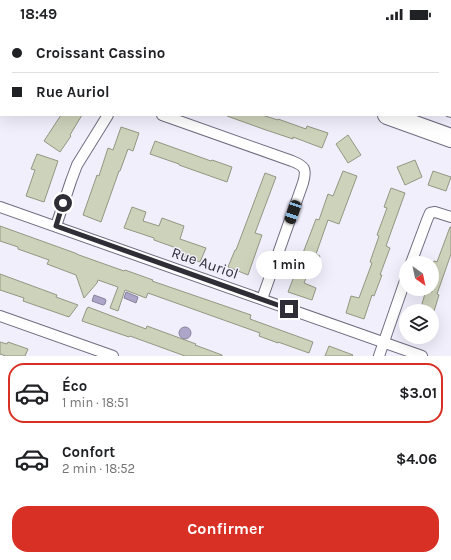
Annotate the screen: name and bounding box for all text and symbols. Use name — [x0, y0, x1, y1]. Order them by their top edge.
text: 18:49 — [20, 5, 57, 23]
text: Croissant Cassino — [36, 44, 165, 62]
text: Rue Auriol — [36, 83, 109, 101]
route start — [54, 194, 72, 212]
car — [283, 199, 303, 225]
street label: Rue Auriol — [169, 243, 241, 283]
callout: 1 min — [256, 251, 322, 279]
north arrow — [399, 256, 439, 296]
map controls — [399, 256, 439, 344]
text: 1 min — [273, 257, 305, 272]
route end — [280, 300, 298, 318]
button: layers — [399, 304, 439, 344]
icon: car — [14, 375, 50, 411]
text: Éco — [62, 377, 87, 395]
text: $3.01 — [399, 384, 437, 402]
text: 1 min · 18:51 — [62, 395, 129, 410]
icon: car — [14, 441, 50, 477]
text: Confort — [62, 443, 115, 461]
text: $4.06 — [396, 450, 437, 468]
text: 2 min · 18:52 — [62, 461, 135, 476]
button: Confirmer — [12, 506, 439, 552]

